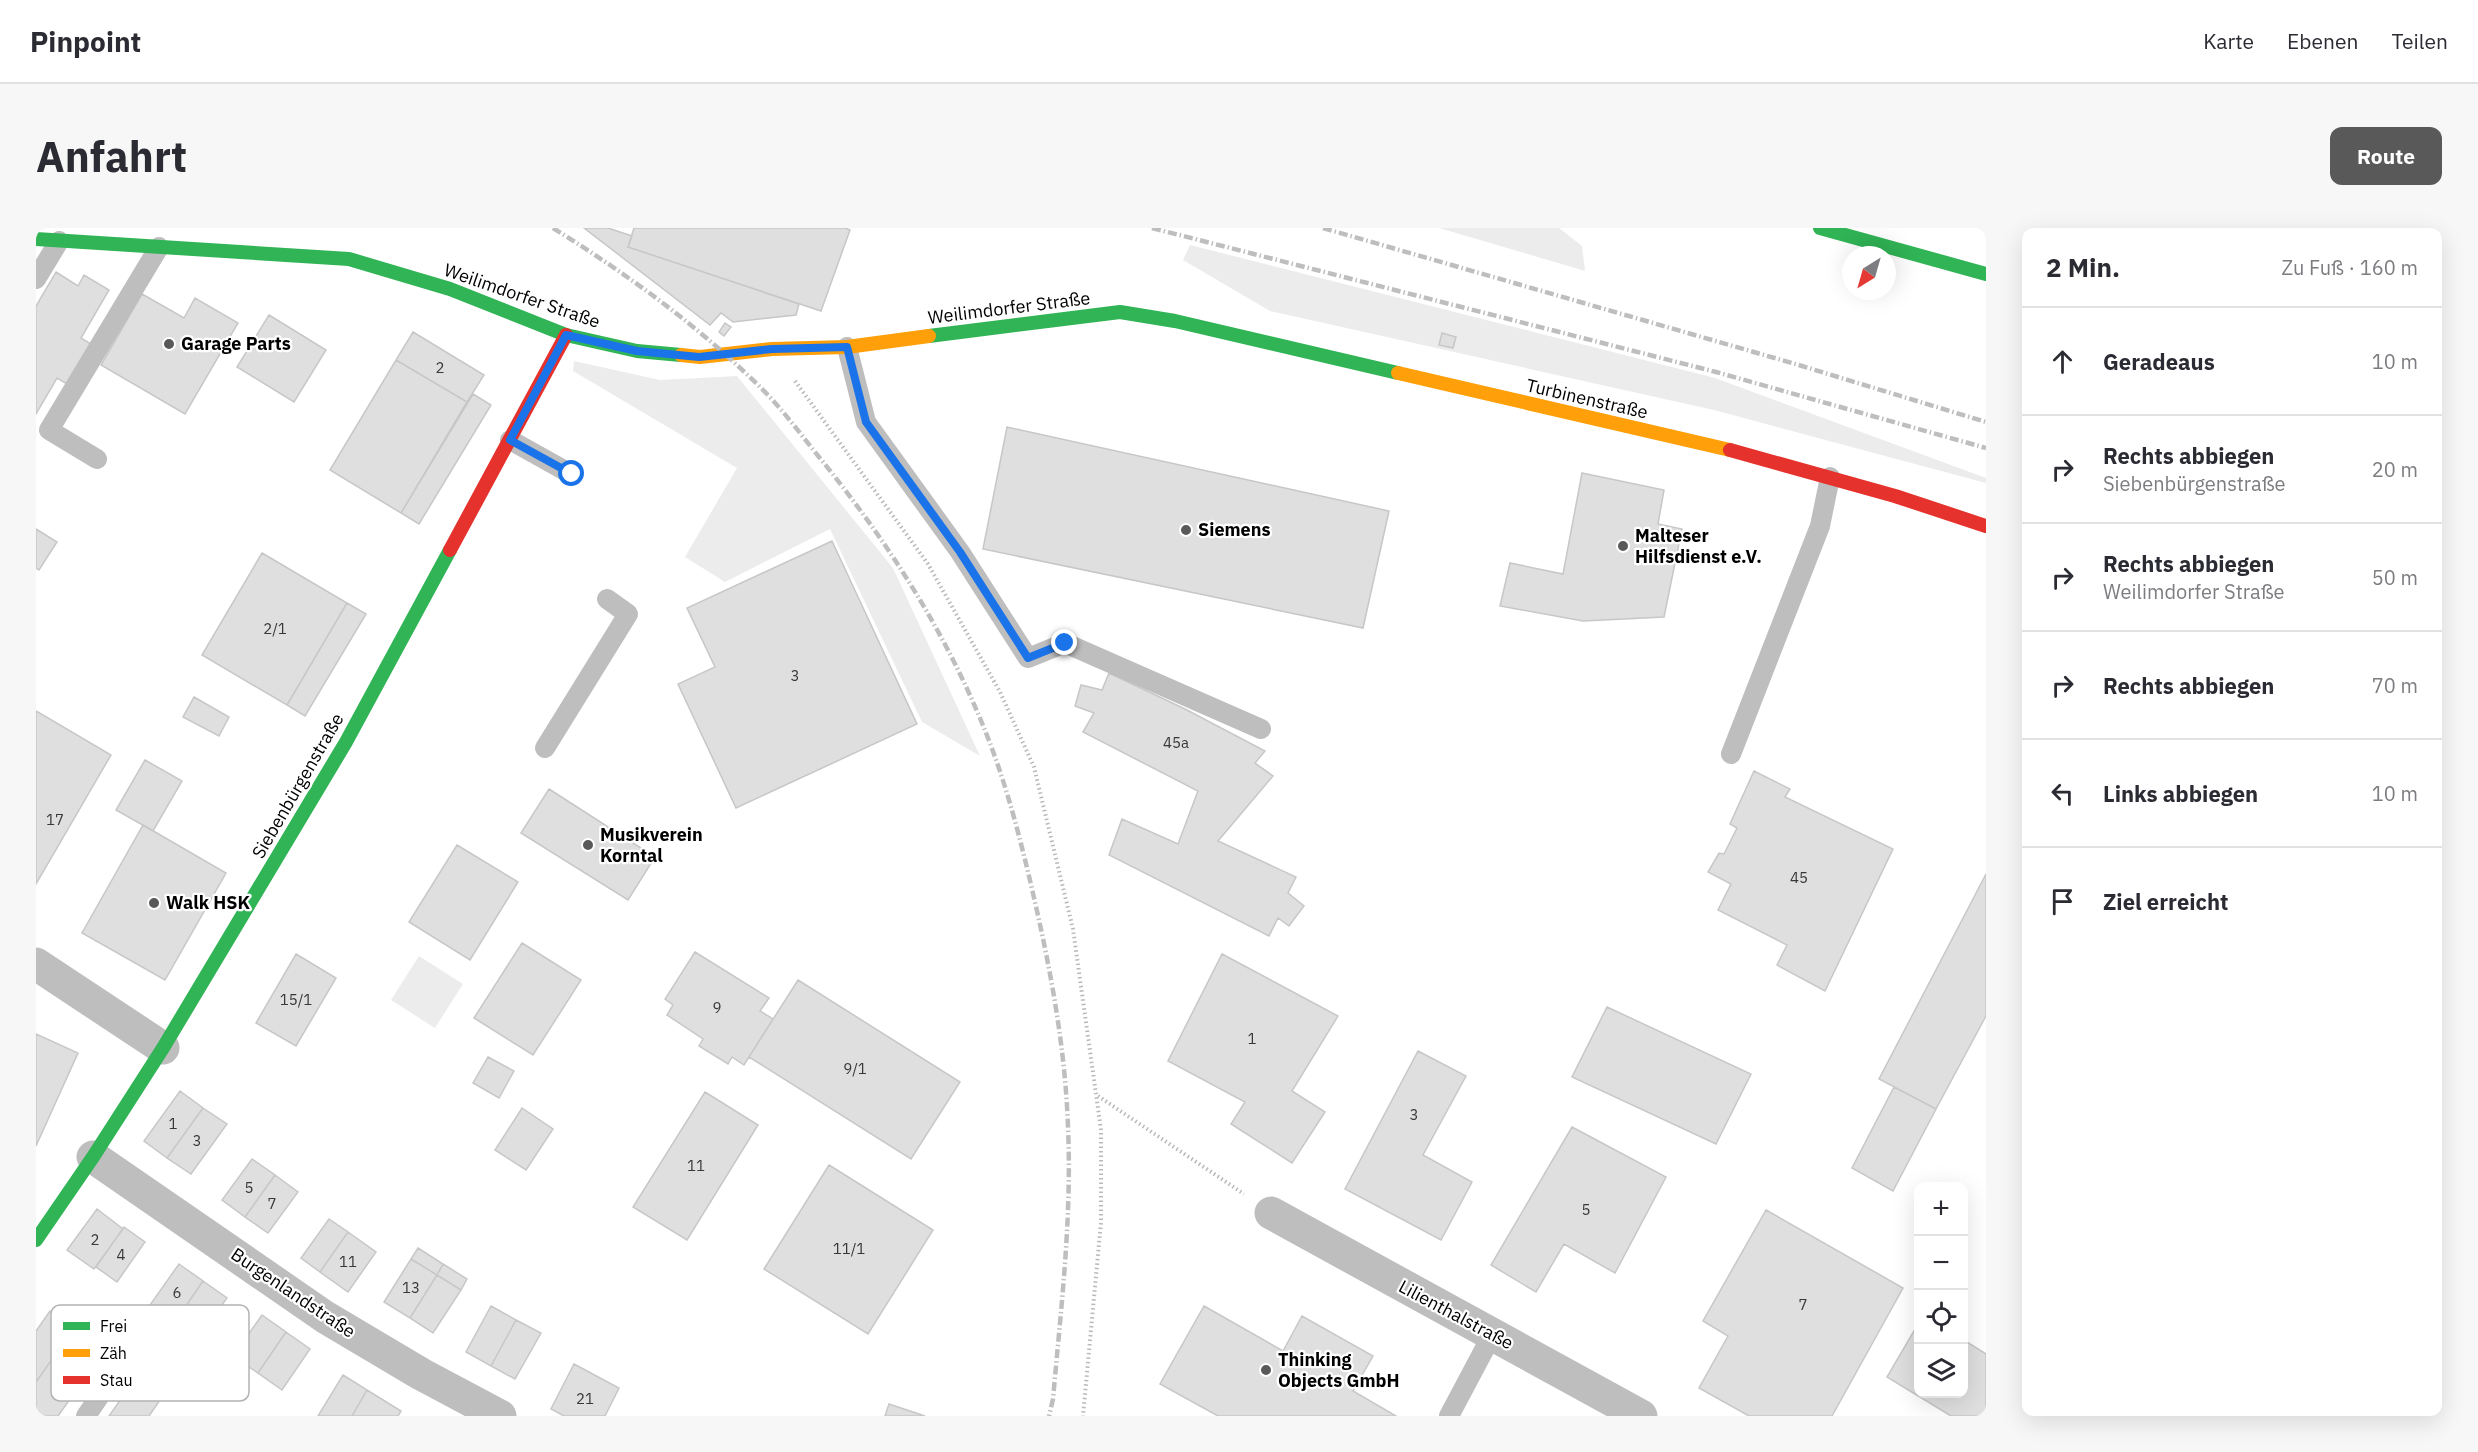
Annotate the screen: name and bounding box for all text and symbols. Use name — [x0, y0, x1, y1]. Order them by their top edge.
text: Pinpoint — [30, 23, 141, 60]
text: Karte — [2203, 27, 2254, 55]
text: Ebenen — [2287, 27, 2358, 55]
text: Teilen — [2391, 27, 2448, 55]
button: Route — [2330, 127, 2442, 185]
text: Anfahrt — [36, 129, 187, 184]
north arrow — [1842, 246, 1896, 300]
text: 2 Min. — [2046, 250, 2120, 284]
text: Zu Fuß · 160 m — [2281, 254, 2418, 281]
street label: Weilimdorfer Straße — [441, 258, 603, 333]
street label: Weilimdorfer Straße — [927, 286, 1091, 329]
place label: Garage Parts — [181, 332, 291, 355]
marker: Garage Parts — [162, 337, 176, 351]
icon: ahead — [2046, 345, 2079, 378]
text: Geradeaus — [2103, 347, 2215, 376]
text: 10 m — [2372, 348, 2418, 375]
house number: 2 — [435, 358, 445, 377]
street label: Turbinenstraße — [1524, 373, 1650, 424]
text: Rechts abbiegen — [2103, 441, 2274, 470]
icon: right — [2046, 453, 2079, 486]
text: 20 m — [2372, 456, 2418, 483]
route start — [558, 460, 584, 486]
text: Siebenbürgenstraße — [2103, 470, 2286, 497]
place label: Siemens — [1198, 518, 1271, 541]
marker: Siemens — [1179, 523, 1193, 537]
place label: Malteser Hilfsdienst e.V. — [1635, 524, 1762, 568]
marker: Malteser Hilfsdienst e.V. — [1616, 539, 1630, 553]
text: Rechts abbiegen — [2103, 549, 2274, 578]
icon: right — [2046, 561, 2079, 594]
text: 50 m — [2372, 564, 2418, 591]
text: Weilimdorfer Straße — [2103, 578, 2284, 605]
house number: 2/1 — [263, 619, 287, 638]
route end — [1051, 629, 1077, 655]
house number: 3 — [790, 666, 800, 685]
icon: right — [2046, 669, 2079, 702]
text: Rechts abbiegen — [2103, 671, 2274, 700]
text: 70 m — [2372, 672, 2418, 699]
street label: Siebenbürgenstraße — [247, 709, 349, 863]
house number: 45a — [1163, 733, 1189, 752]
icon: left — [2046, 777, 2079, 810]
text: Links abbiegen — [2103, 779, 2258, 808]
text: 10 m — [2372, 780, 2418, 807]
house number: 17 — [46, 810, 64, 829]
place label: Musikverein Korntal — [600, 823, 703, 867]
marker: Musikverein Korntal — [581, 838, 595, 852]
house number: 45 — [1790, 868, 1808, 887]
icon: arrive — [2046, 885, 2079, 918]
text: Ziel erreicht — [2103, 887, 2228, 916]
place label: Walk HSK — [166, 891, 251, 914]
marker: Walk HSK — [147, 896, 161, 910]
house number: 15/1 — [280, 990, 312, 1009]
house number: 9 — [712, 998, 722, 1017]
house number: 1 — [1247, 1029, 1257, 1048]
house number: 9/1 — [843, 1059, 867, 1078]
house number: 3 — [1409, 1105, 1419, 1124]
house number: 1 — [168, 1114, 178, 1133]
house number: 3 — [192, 1131, 202, 1150]
house number: 11 — [687, 1156, 705, 1175]
house number: 5 — [244, 1178, 254, 1197]
map controls — [1914, 1182, 1968, 1398]
button: + — [1914, 1182, 1968, 1236]
house number: 7 — [267, 1194, 277, 1213]
house number: 5 — [1581, 1200, 1591, 1219]
house number: 2 — [90, 1230, 100, 1249]
button: − — [1914, 1236, 1968, 1290]
house number: 11/1 — [833, 1239, 865, 1258]
street label: Burgenlandstraße — [227, 1242, 360, 1343]
house number: 4 — [116, 1245, 126, 1264]
house number: 11 — [339, 1252, 357, 1271]
street label: Lilienthalstraße — [1395, 1275, 1518, 1354]
house number: 13 — [402, 1278, 420, 1297]
house number: 6 — [172, 1283, 182, 1302]
button: locate — [1914, 1290, 1968, 1344]
house number: 7 — [1798, 1295, 1808, 1314]
legend — [51, 1305, 249, 1401]
text: Frei — [100, 1316, 127, 1336]
text: Zäh — [100, 1343, 127, 1363]
button: layers — [1914, 1344, 1968, 1398]
place label: Thinking Objects GmbH — [1278, 1348, 1400, 1392]
marker: Thinking Objects GmbH — [1259, 1363, 1273, 1377]
text: Stau — [100, 1370, 133, 1390]
house number: 21 — [576, 1389, 594, 1408]

